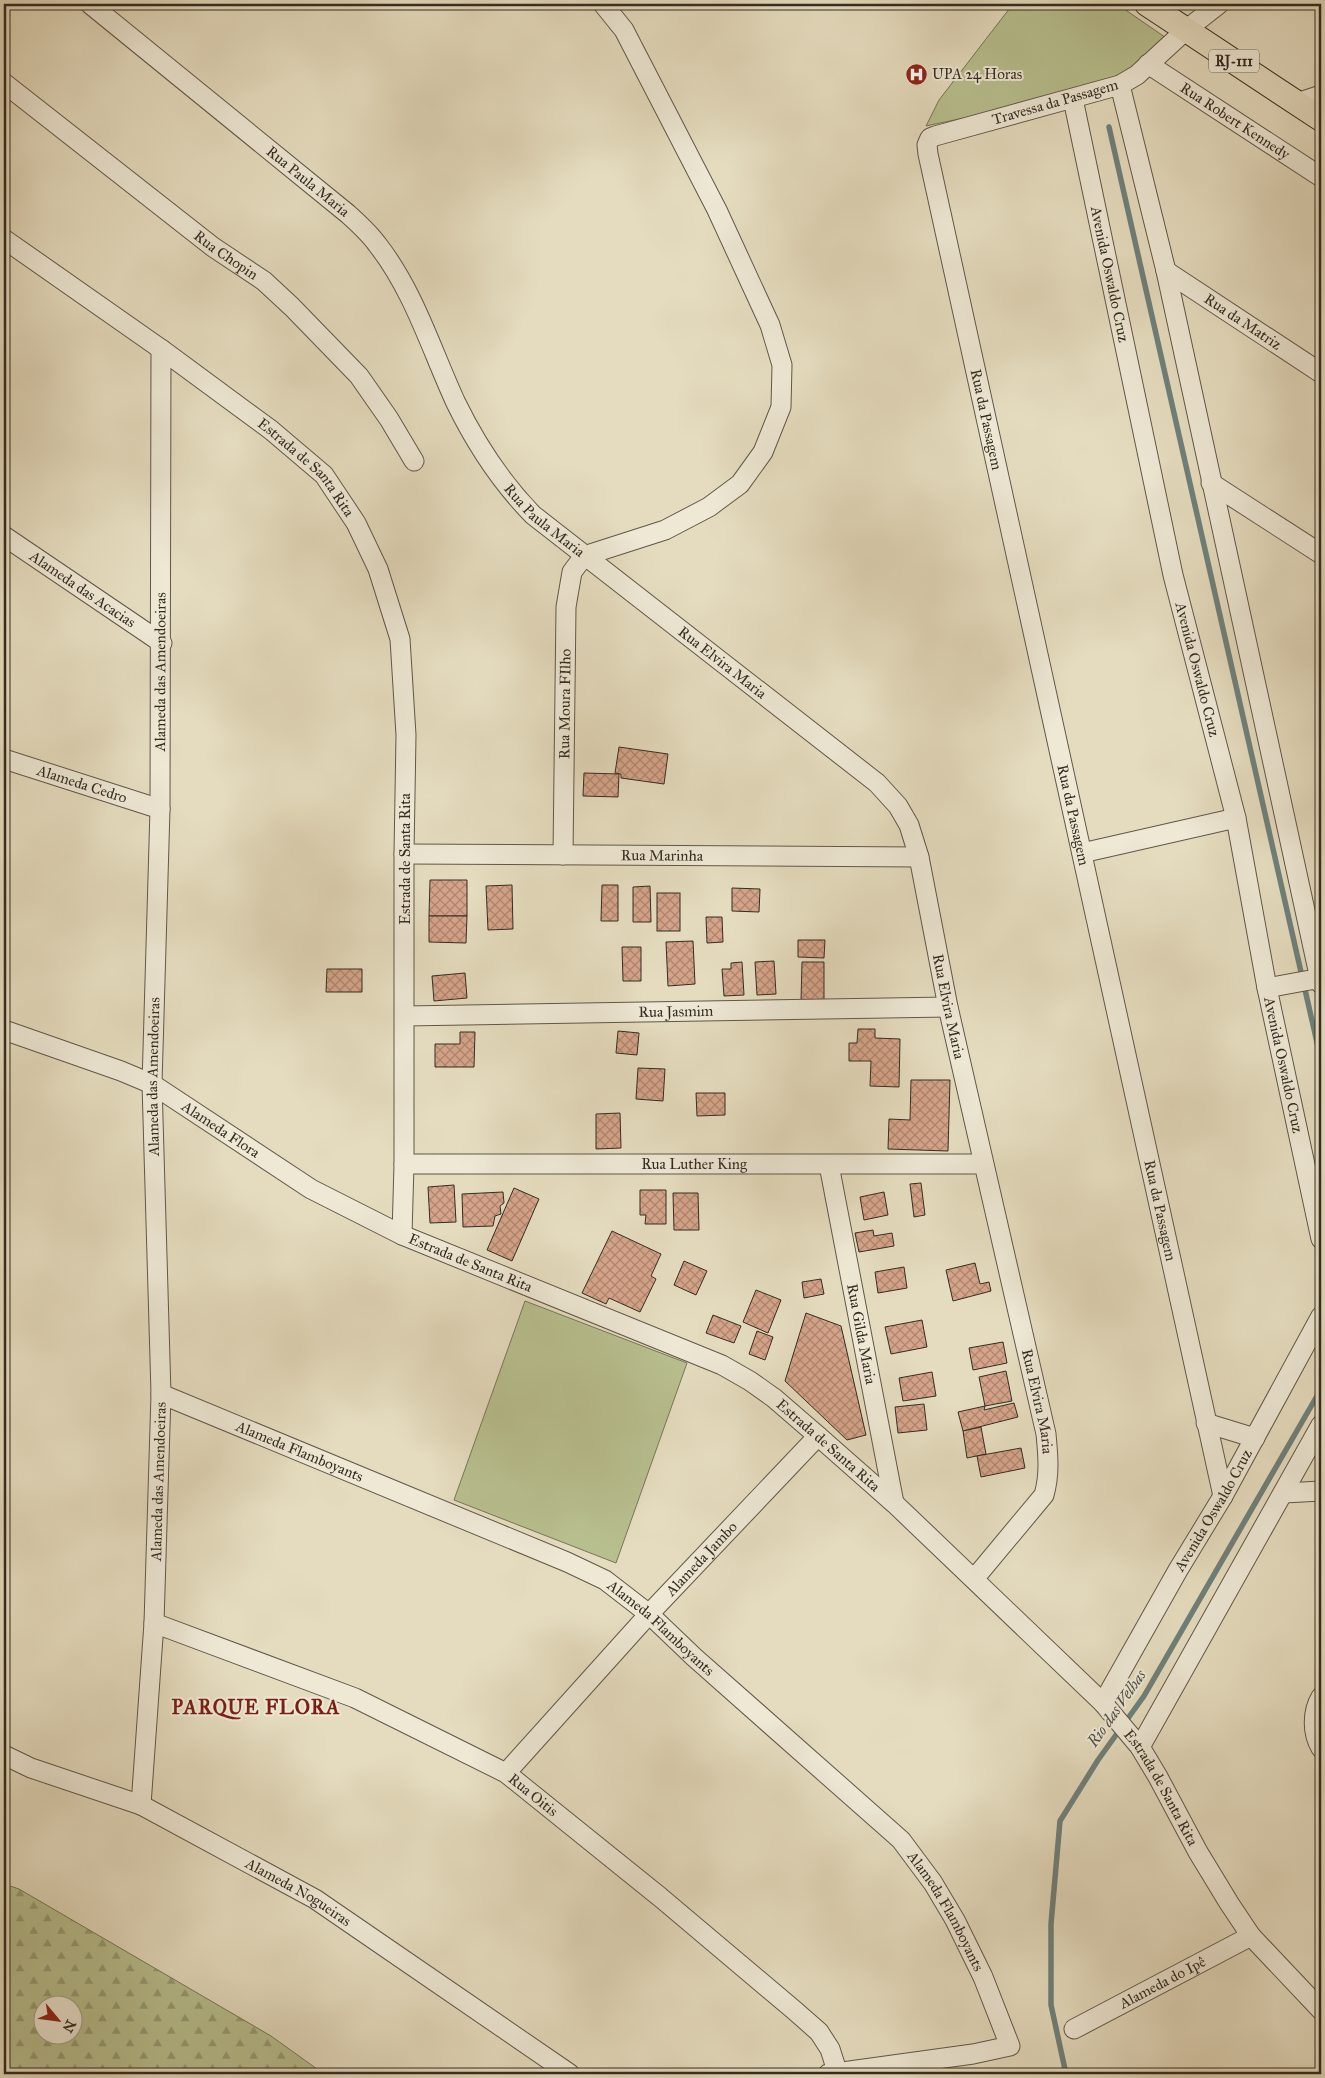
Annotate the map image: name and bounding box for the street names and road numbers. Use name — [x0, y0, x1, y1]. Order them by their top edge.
road number: RJ-111 — [1209, 49, 1259, 72]
street label: Travessa da Passagem — [990, 75, 1121, 129]
street label: Rua Robert Kennedy — [1177, 78, 1294, 164]
street label: Rua Paula Maria — [263, 142, 354, 221]
street label: Avenida Oswaldo Cruz — [1087, 204, 1133, 344]
street label: Rua Chopin — [190, 227, 262, 284]
street label: Rua da Matriz — [1201, 290, 1285, 354]
street label: Rua da Passagem — [967, 367, 1006, 472]
street label: Estrada de Santa Rita — [254, 414, 359, 521]
street label: Rua Paula Maria — [500, 480, 589, 561]
street label: Alameda das Acacias — [25, 546, 139, 632]
street label: Alameda das Amendoeiras — [151, 592, 169, 752]
street label: Avenida Oswaldo Cruz — [1171, 599, 1224, 739]
street label: Rua Elvira Maria — [675, 622, 771, 703]
street label: Rua Moura FIlho — [555, 648, 574, 759]
street label: Alameda Cedro — [34, 761, 130, 807]
street label: Rua da Passagem — [1053, 763, 1093, 868]
street label: Estrada de Santa Rita — [396, 792, 414, 925]
street label: Rua Marinha — [621, 846, 704, 865]
street label: Rua Elvira Maria — [929, 952, 969, 1061]
street label: Avenida Oswaldo Cruz — [1260, 994, 1307, 1135]
street label: Alameda das Amendoeiras — [143, 997, 164, 1158]
street label: Rua Jasmim — [638, 1002, 714, 1022]
street label: Alameda Flora — [177, 1097, 264, 1162]
street label: Rua Luther King — [641, 1155, 748, 1173]
street label: Rua da Passagem — [1140, 1158, 1180, 1263]
street label: Estrada de Santa Rita — [406, 1230, 536, 1296]
street label: Rua Gilda Maria — [843, 1282, 880, 1386]
street label: Rua Elvira Maria — [1018, 1347, 1057, 1455]
street label: Estrada de Santa Rita — [773, 1395, 884, 1496]
street label: Alameda das Amendoeiras — [147, 1402, 170, 1562]
street label: Alameda Flamboyants — [232, 1417, 366, 1486]
street label: Avenida Oswaldo Cruz — [1170, 1446, 1256, 1575]
street label: Alameda Jambo — [661, 1518, 741, 1601]
street label: Alameda Flamboyants — [603, 1576, 718, 1680]
street label: Estrada de Santa Rita — [1120, 1726, 1202, 1849]
street label: Rua Oitis — [505, 1770, 562, 1820]
street label: Alameda Flamboyants — [903, 1847, 988, 1974]
street label: Alameda Nogueiras — [242, 1854, 355, 1930]
street label: Alameda do Ipê — [1115, 1952, 1209, 2013]

